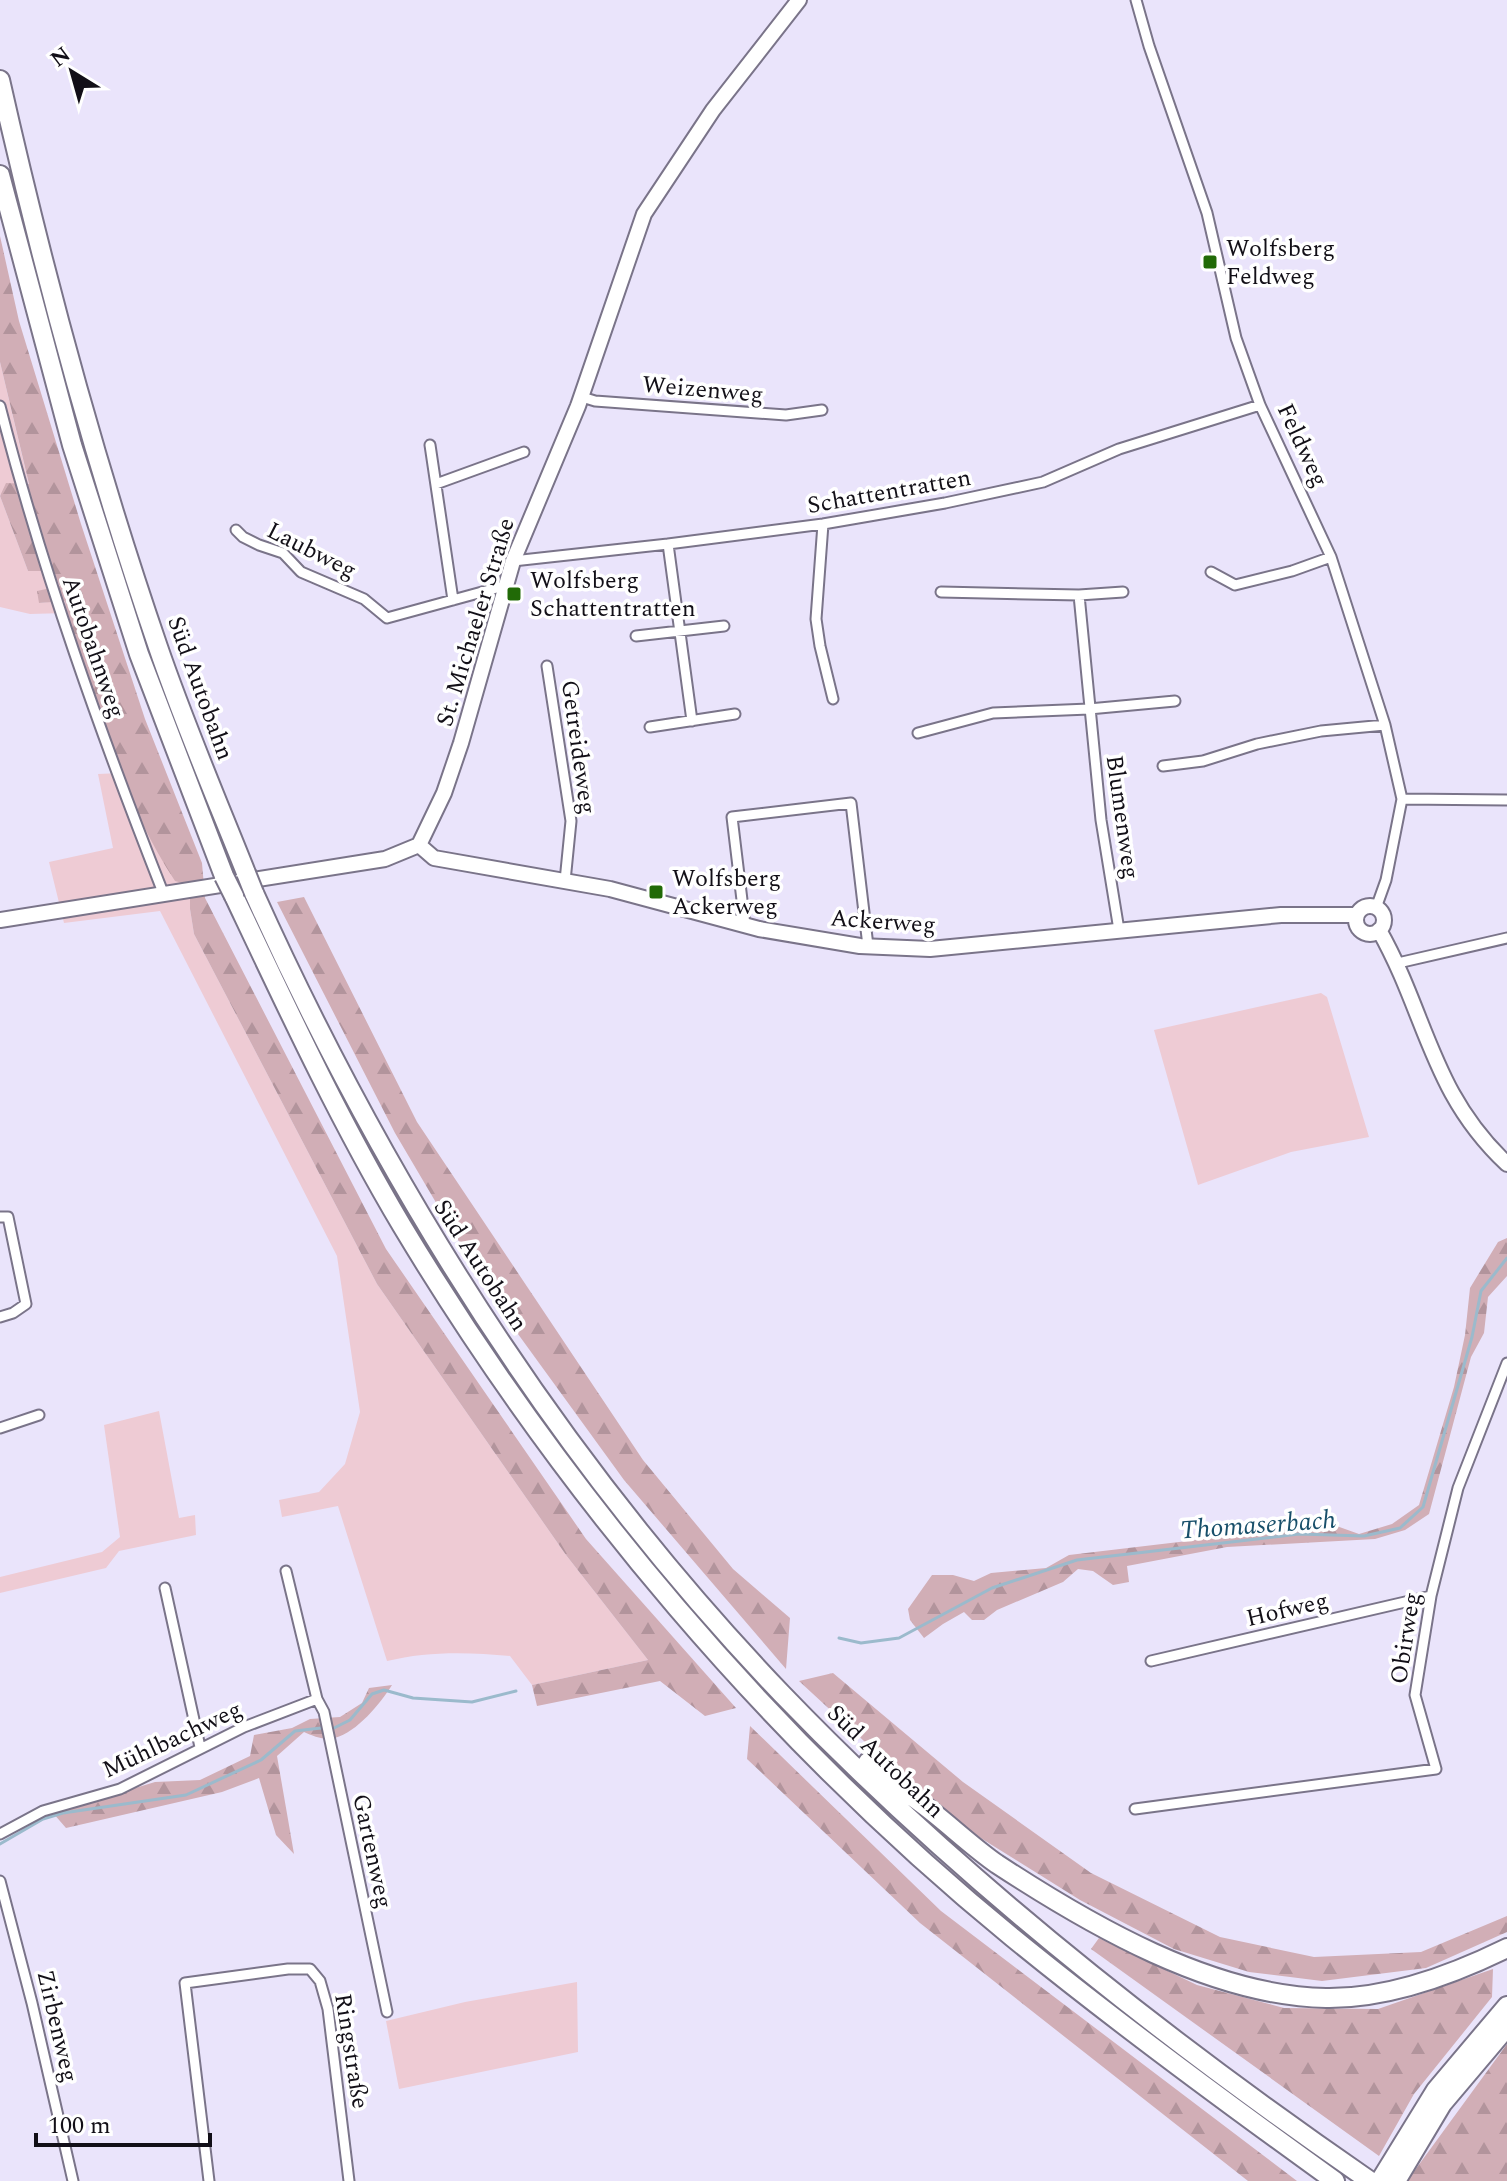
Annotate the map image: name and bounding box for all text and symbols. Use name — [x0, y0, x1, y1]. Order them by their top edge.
north arrow — [32, 32, 112, 112]
text: N — [44, 39, 78, 76]
place label: Wolfsberg Feldweg — [1226, 231, 1335, 295]
marker: Wolfsberg Feldweg — [1201, 253, 1219, 271]
street label: Weizenweg — [641, 367, 765, 413]
street label: Feldweg — [1267, 398, 1337, 493]
street label: Schattentratten — [804, 460, 974, 524]
street label: Laubweg — [260, 513, 363, 589]
street label: St. Michaeler Straße — [427, 514, 525, 731]
place label: Wolfsberg Schattentratten — [530, 563, 696, 627]
street label: Autobahnweg — [52, 572, 134, 723]
marker: Wolfsberg Schattentratten — [505, 585, 523, 603]
street label: Süd Autobahn — [157, 611, 243, 765]
street label: Getreideweg — [551, 678, 605, 817]
street label: Blumenweg — [1095, 753, 1149, 881]
place label: Wolfsberg Ackerweg — [672, 861, 781, 925]
marker: Wolfsberg Ackerweg — [647, 883, 665, 901]
street label: Ackerweg — [829, 900, 937, 944]
street label: Süd Autobahn — [424, 1192, 536, 1339]
water label: Thomaserbach — [1179, 1500, 1337, 1550]
street label: Hofweg — [1243, 1583, 1332, 1637]
street label: Obirweg — [1381, 1590, 1431, 1687]
street label: Mühlbachweg — [96, 1692, 248, 1788]
street label: Süd Autobahn — [818, 1696, 952, 1827]
street label: Gartenweg — [342, 1791, 402, 1912]
street label: Zirbenweg — [27, 1967, 87, 2086]
street label: Ringstraße — [324, 1991, 378, 2112]
scale bar — [36, 2097, 210, 2147]
text: 100 m — [48, 2108, 111, 2144]

